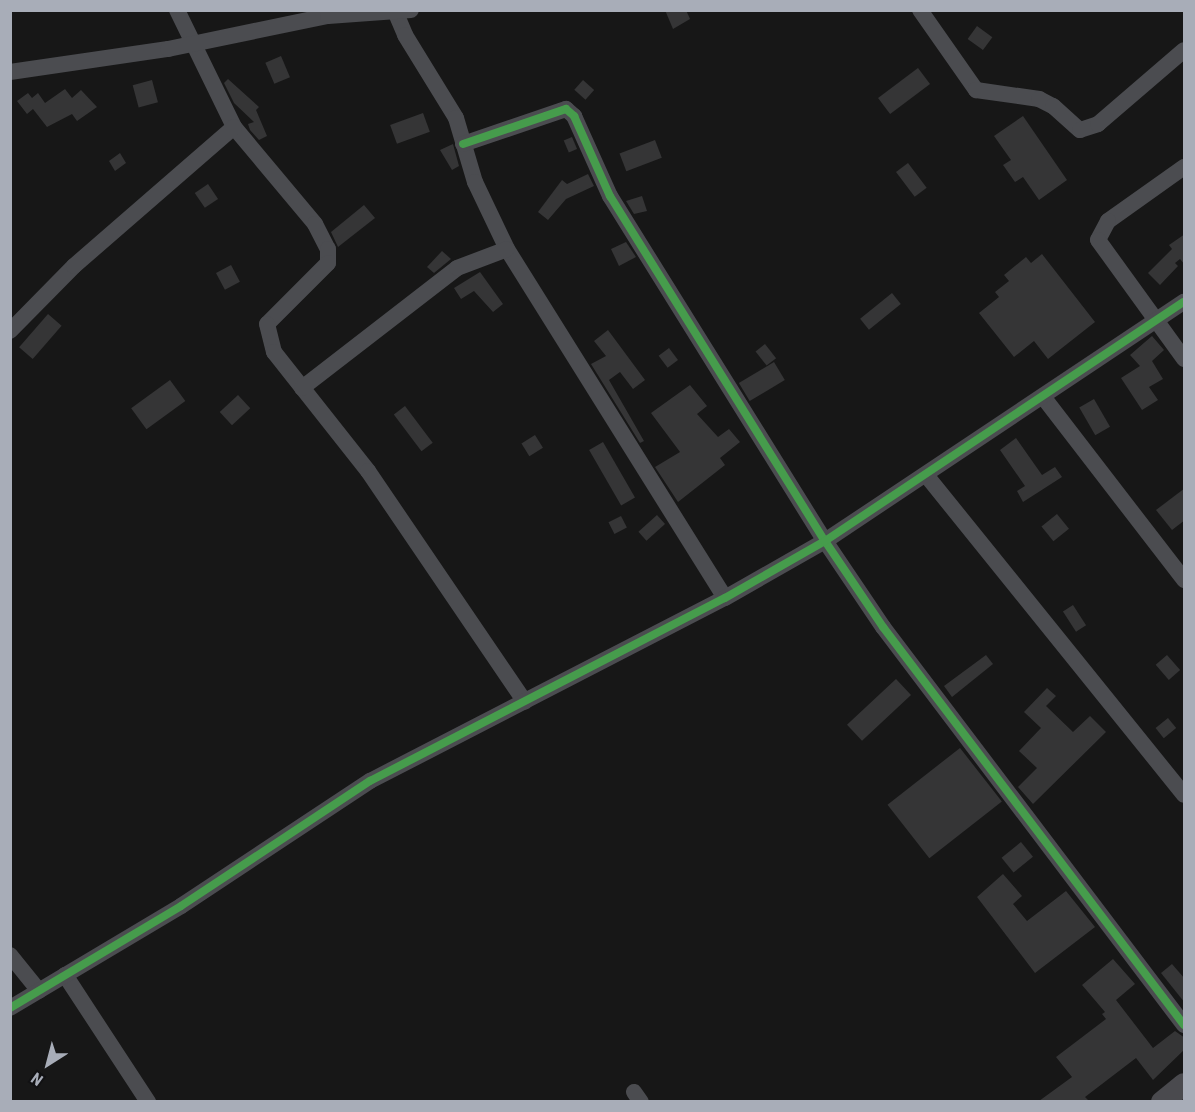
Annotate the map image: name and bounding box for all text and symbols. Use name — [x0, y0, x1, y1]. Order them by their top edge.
north arrow — [18, 1034, 78, 1094]
text: N — [28, 1068, 47, 1090]

